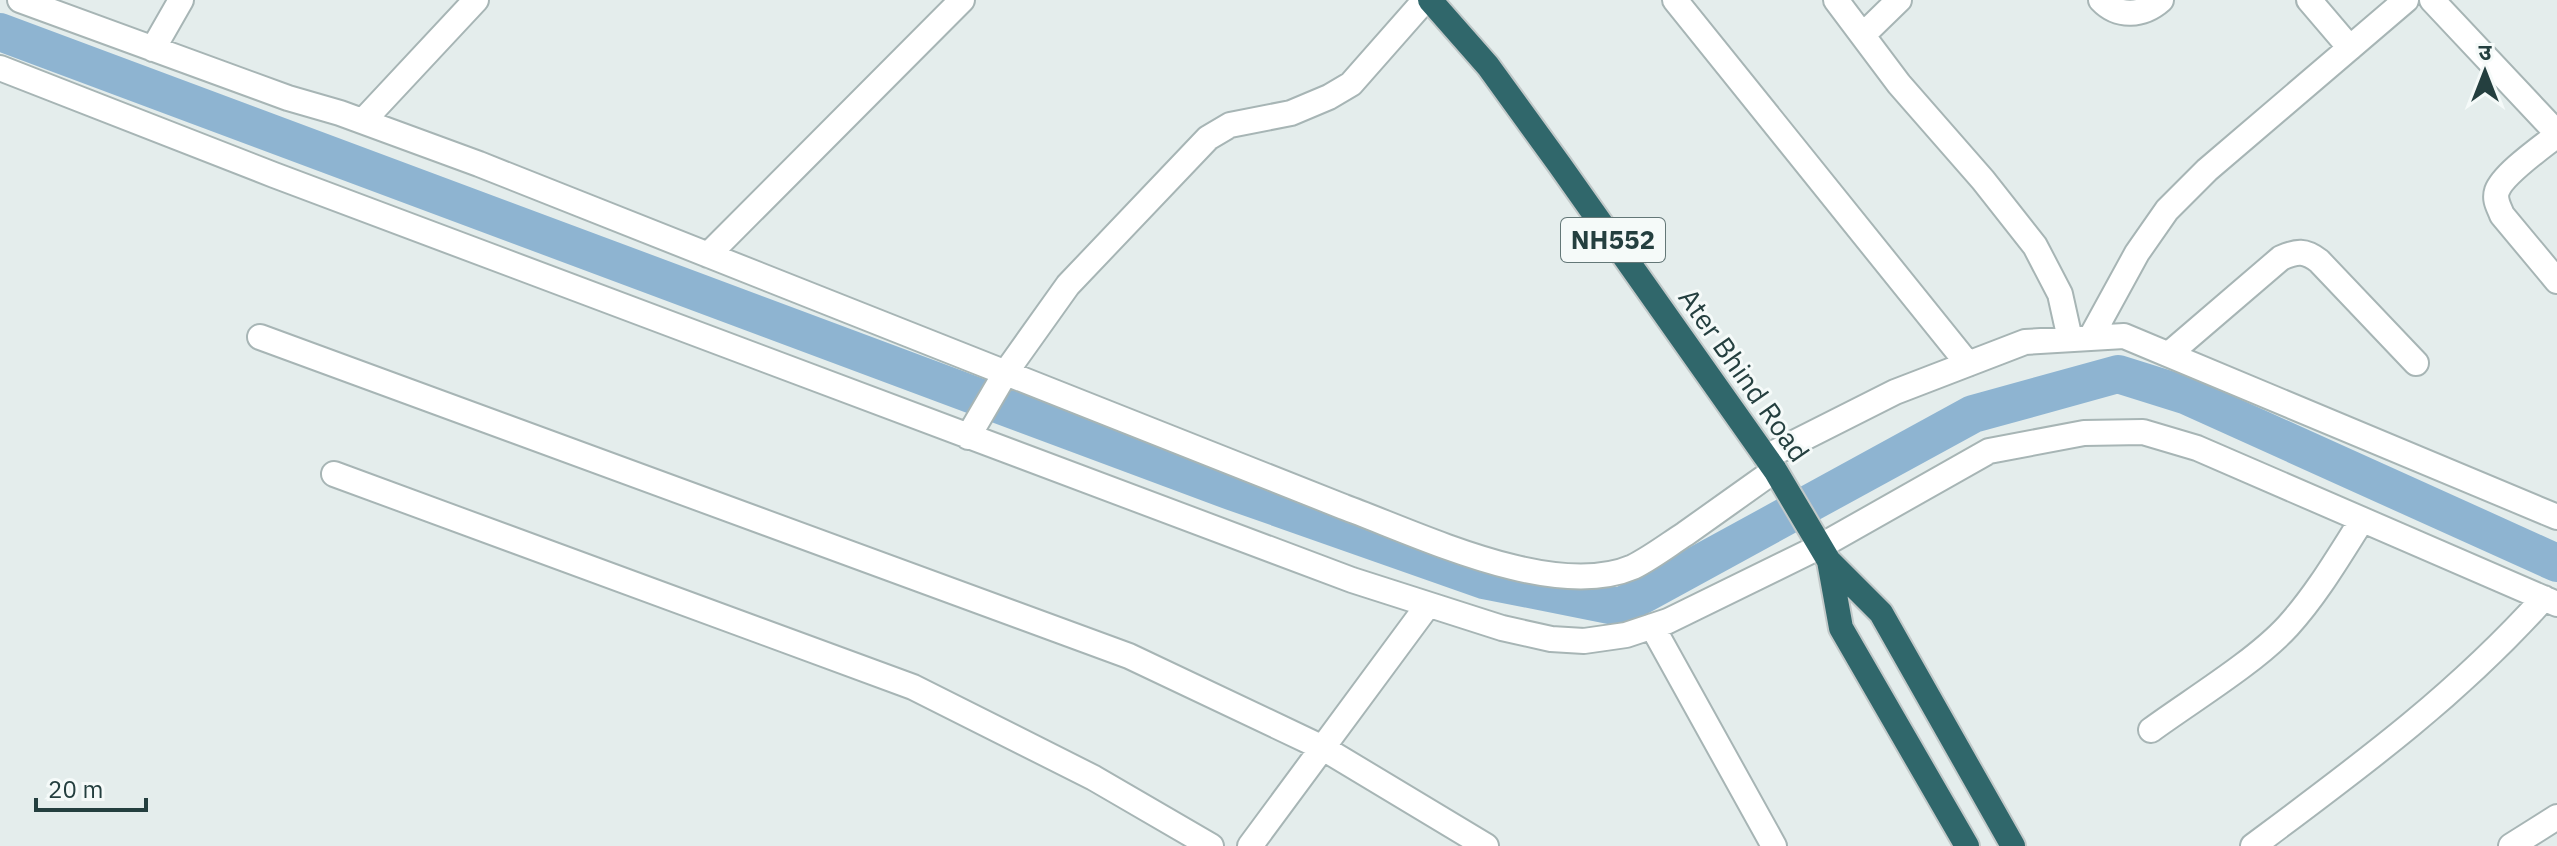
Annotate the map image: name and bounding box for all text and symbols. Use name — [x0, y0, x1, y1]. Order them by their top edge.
north arrow — [2445, 32, 2525, 112]
text: उ — [2479, 37, 2493, 66]
road number: NH552 — [1561, 218, 1665, 262]
street label: Ater Bhind Road — [1671, 280, 1818, 469]
scale bar — [36, 762, 146, 812]
text: 20 m — [48, 773, 103, 805]

